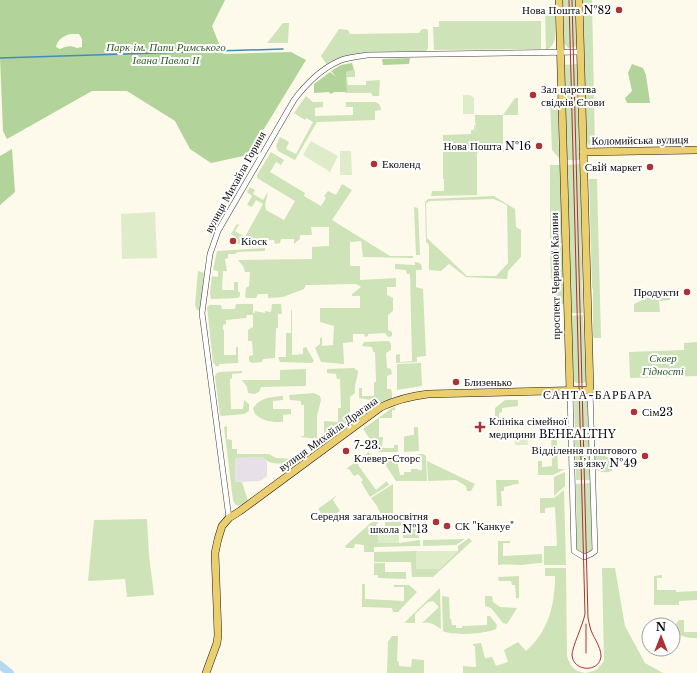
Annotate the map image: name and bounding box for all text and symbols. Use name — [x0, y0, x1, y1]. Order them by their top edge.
place label: Нова Пошта №82 — [522, 3, 611, 17]
marker: Нова Пошта №82 — [614, 5, 624, 15]
park label: Парк ім. Папи Римського Івана Павла ІІ — [105, 40, 226, 67]
place label: Зал царства свідків Єгови — [541, 82, 605, 109]
marker: Зал царства свідків Єгови — [528, 90, 538, 100]
street label: вулиця Михайла Гориня — [201, 129, 269, 235]
street label: Коломийська вулиця — [591, 132, 689, 148]
place label: Нова Пошта №16 — [443, 139, 531, 153]
marker: Нова Пошта №16 — [534, 141, 544, 151]
place label: Еколенд — [382, 157, 421, 171]
marker: Еколенд — [369, 159, 379, 169]
place label: Свiй маркет — [585, 160, 642, 174]
marker: Свiй маркет — [645, 162, 655, 172]
street label: проспект Червоної Калини — [547, 212, 563, 340]
place label: Кіоск — [241, 234, 268, 248]
marker: Кіоск — [228, 236, 238, 246]
place label: Продукти — [633, 285, 679, 299]
marker: Продукти — [682, 287, 692, 297]
park label: Сквер Гідності — [641, 351, 684, 378]
place label: Близенько — [464, 375, 512, 389]
marker: Близенько — [451, 377, 461, 387]
district label: САНТА-БАРБАРА — [543, 387, 653, 402]
street label: вулиця Михайла Драгана — [276, 393, 380, 475]
place label: Сім23 — [642, 405, 673, 419]
marker: Сім23 — [629, 407, 639, 417]
place label: Клініка сімейної медицини BEHEALTHY — [489, 414, 617, 441]
marker: Клініка сімейної медицини BEHEALTHY — [474, 421, 486, 433]
place label: 7-23. Клевер-Сторс — [354, 438, 420, 465]
place label: Відділення поштового зв’язку №49 — [532, 443, 637, 470]
marker: 7-23. Клевер-Сторс — [341, 446, 351, 456]
marker: Відділення поштового зв’язку №49 — [640, 451, 650, 461]
place label: Середня загальноосвітня школа №13 — [310, 509, 428, 536]
marker: Середня загальноосвітня школа №13 — [431, 517, 441, 527]
place label: СК "Канкуе" — [455, 519, 514, 533]
marker: СК "Канкуе" — [442, 521, 452, 531]
north arrow — [641, 617, 681, 657]
text: N — [656, 620, 667, 634]

